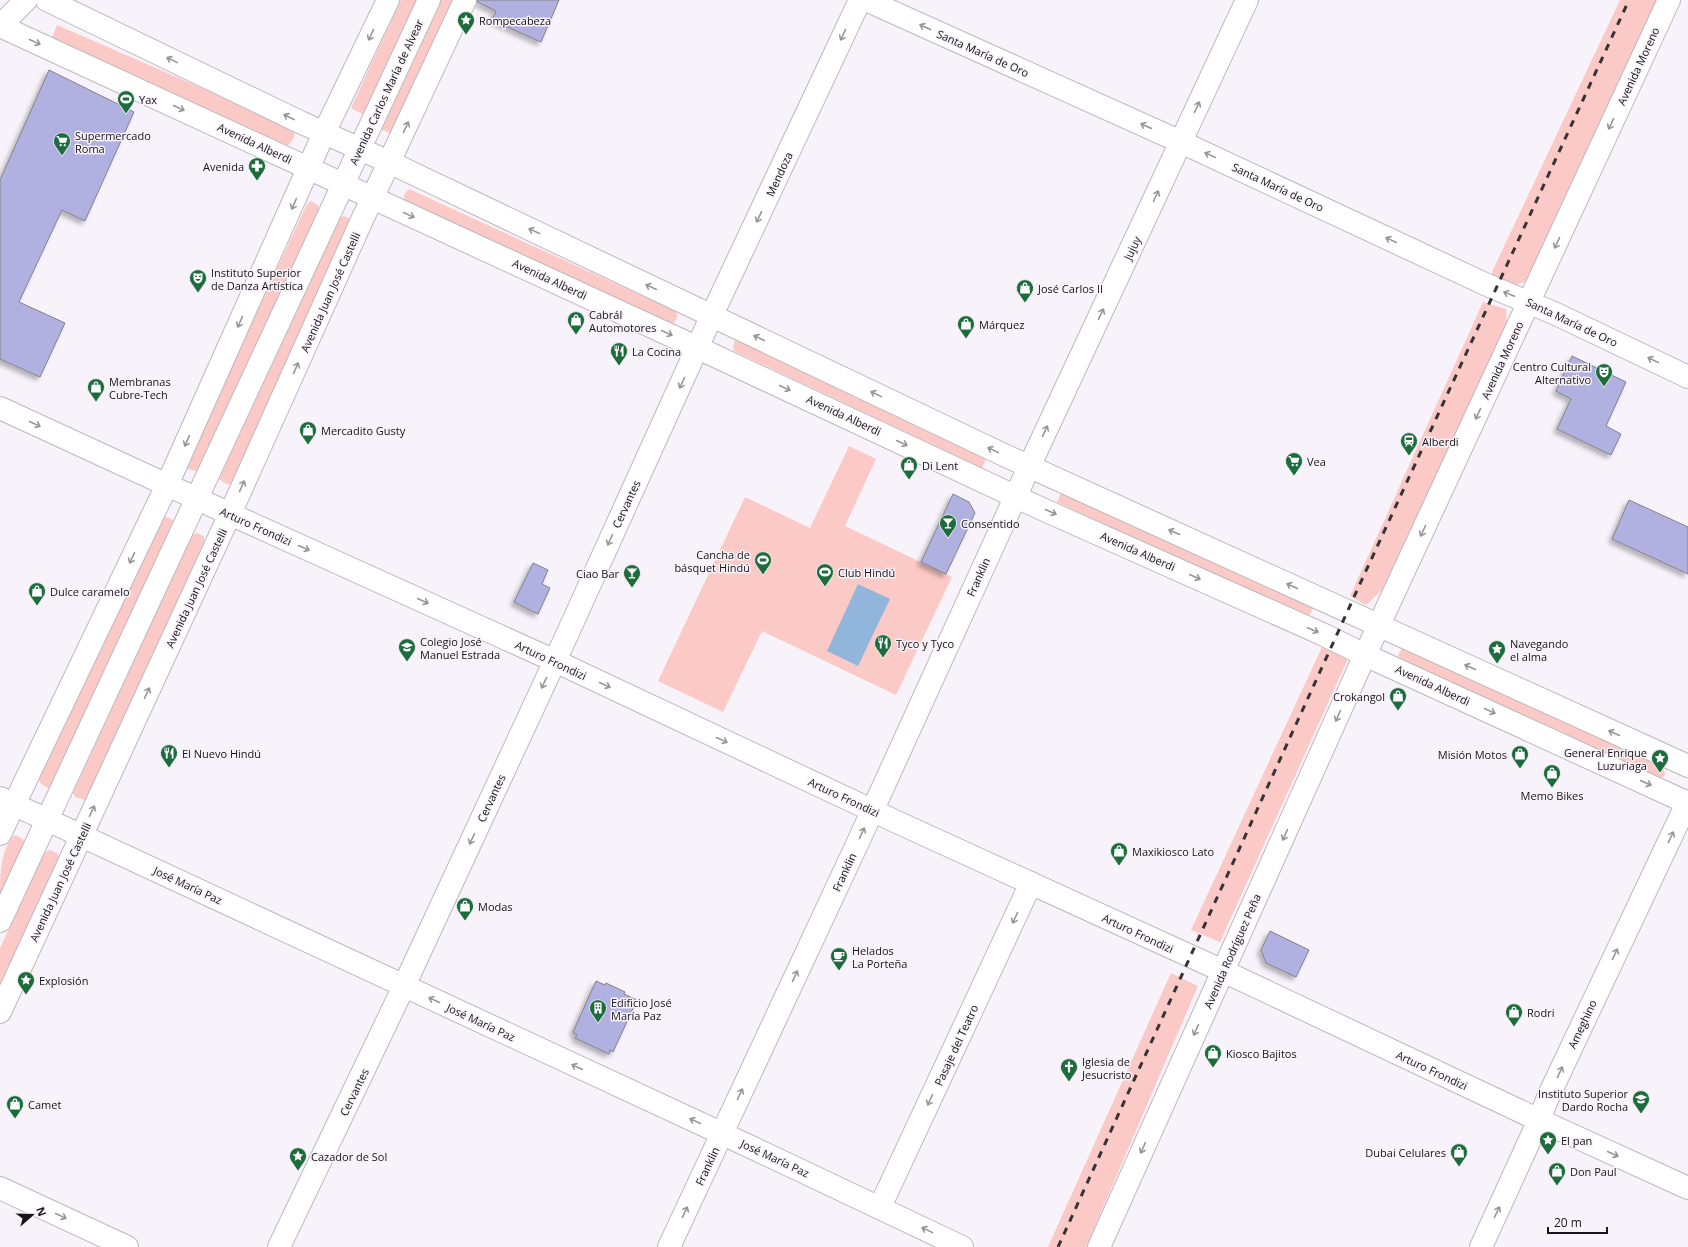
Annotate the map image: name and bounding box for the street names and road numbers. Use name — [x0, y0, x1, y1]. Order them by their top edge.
street label: Avenida Carlos María de Alvear — [346, 16, 427, 167]
street label: Avenida Moreno — [1613, 24, 1663, 107]
street label: Santa María de Oro — [935, 26, 1032, 80]
street label: Avenida Alberdi — [216, 120, 294, 166]
street label: Mendoza — [762, 149, 796, 199]
street label: Santa María de Oro — [1230, 159, 1327, 215]
street label: Avenida Juan José Castelli — [297, 230, 363, 354]
street label: Jujuy — [1120, 233, 1144, 263]
street label: Avenida Alberdi — [510, 255, 590, 303]
street label: Santa María de Oro — [1524, 294, 1621, 350]
street label: Avenida Moreno — [1477, 318, 1527, 401]
street label: Avenida Alberdi — [804, 391, 884, 439]
street label: Cervantes — [608, 478, 644, 530]
street label: Arturo Frondizi — [218, 503, 294, 549]
street label: Avenida Juan José Castelli — [162, 526, 230, 650]
street label: Avenida Alberdi — [1098, 528, 1178, 574]
street label: Franklin — [963, 555, 993, 599]
street label: Arturo Frondizi — [513, 637, 589, 683]
street label: Avenida Alberdi — [1393, 661, 1473, 709]
street label: Cervantes — [473, 772, 509, 824]
street label: Arturo Frondizi — [806, 774, 882, 820]
street label: Avenida Juan José Castelli — [26, 820, 94, 944]
street label: Franklin — [829, 850, 859, 894]
street label: José María Paz — [150, 862, 225, 907]
street label: Avenida Rodríguez Peña — [1200, 891, 1264, 1011]
street label: Arturo Frondizi — [1100, 910, 1176, 956]
street label: Ameghino — [1564, 997, 1600, 1051]
street label: José María Paz — [443, 999, 518, 1044]
street label: Pasaje del Teatro — [931, 1002, 982, 1088]
street label: Arturo Frondizi — [1394, 1047, 1470, 1093]
street label: Cervantes — [336, 1066, 372, 1118]
street label: José María Paz — [737, 1135, 812, 1180]
street label: Franklin — [692, 1144, 722, 1188]

